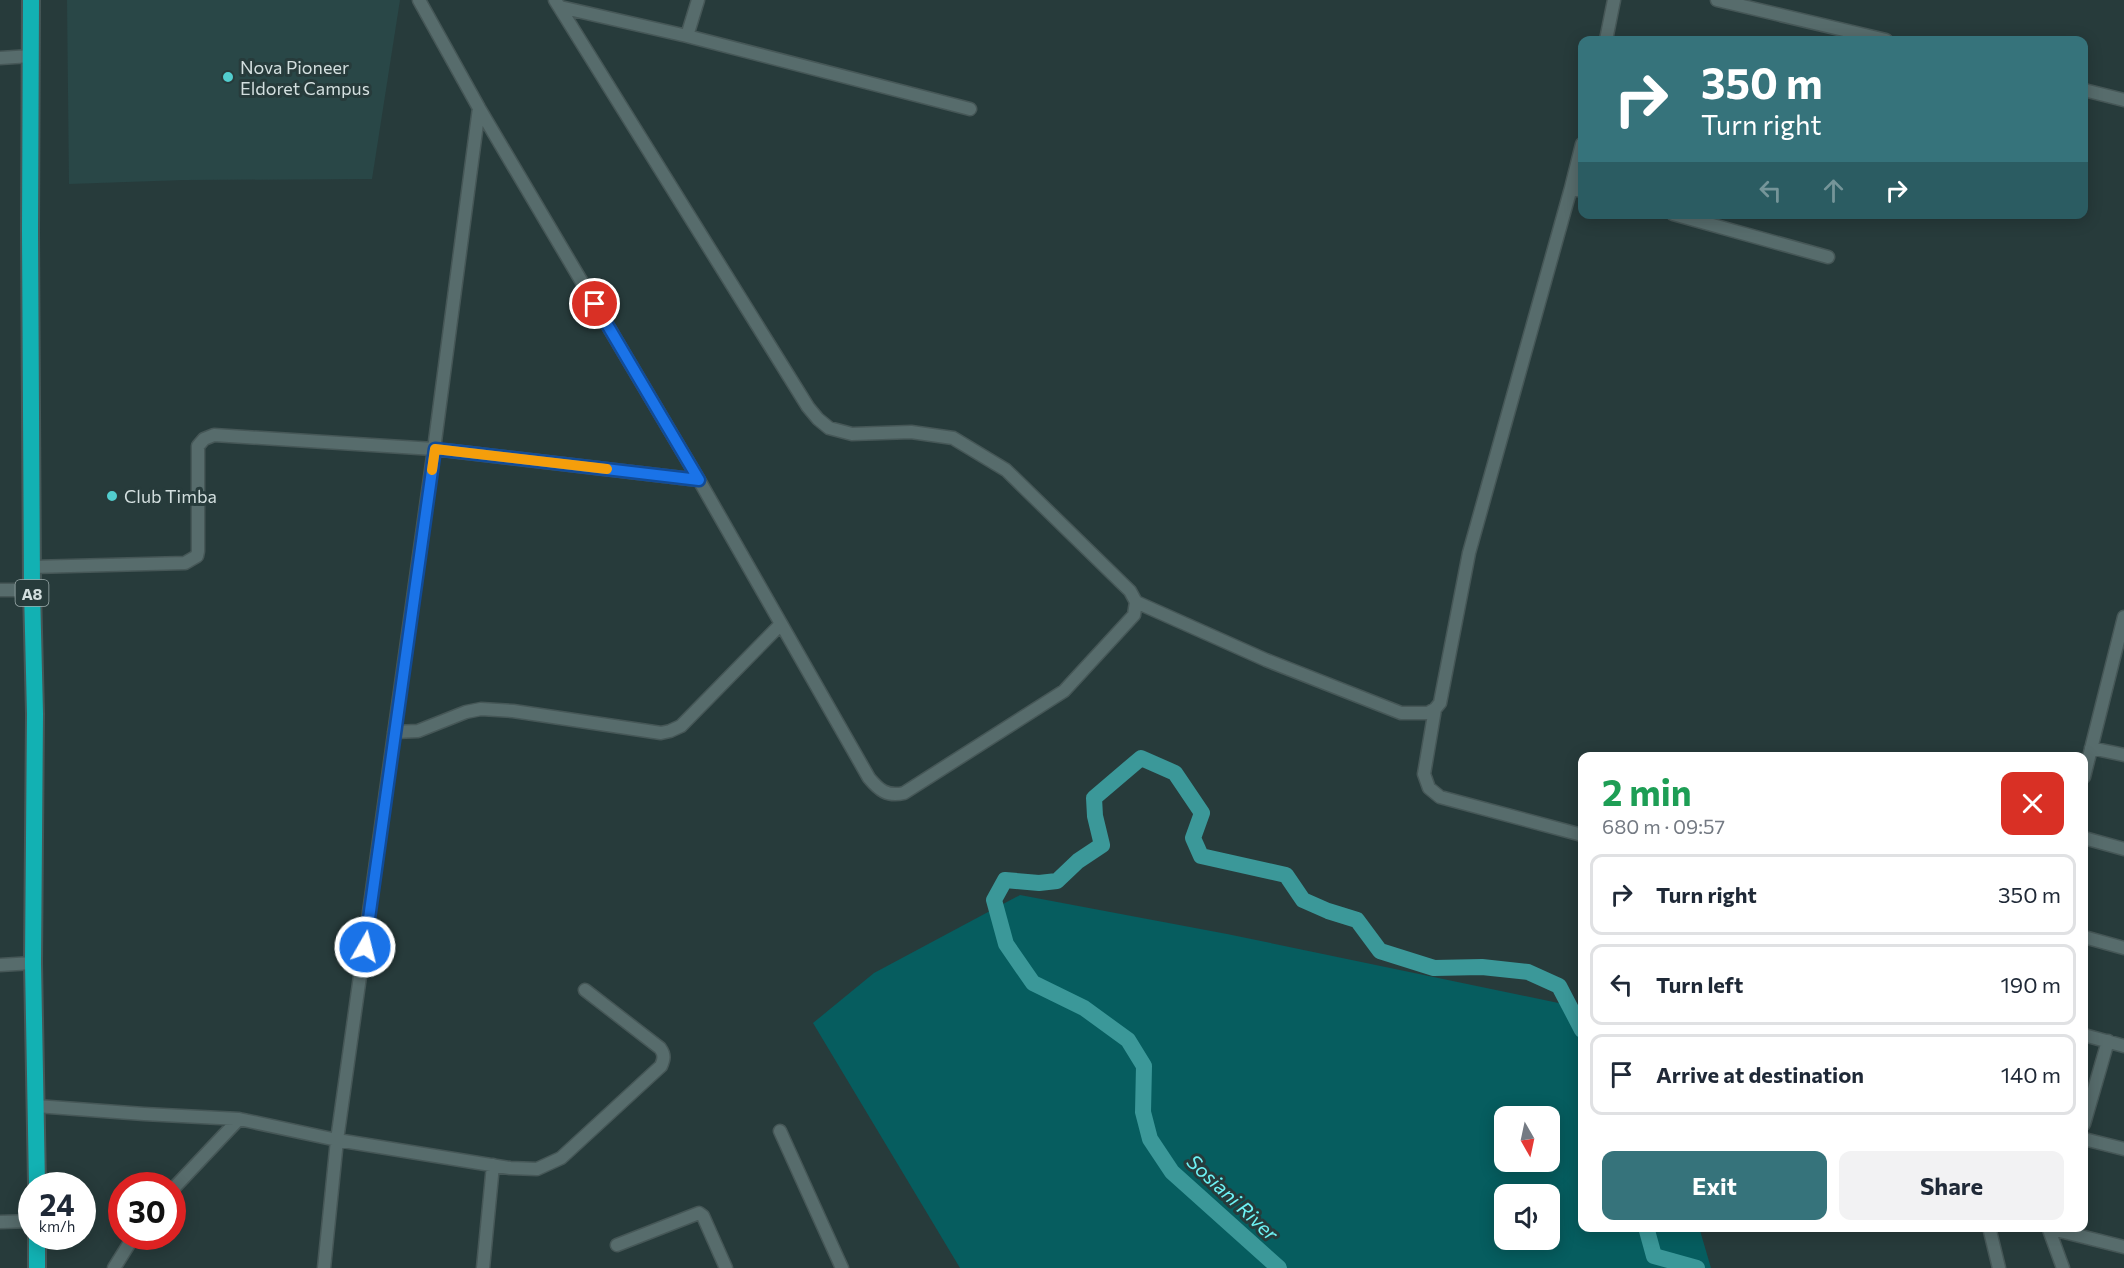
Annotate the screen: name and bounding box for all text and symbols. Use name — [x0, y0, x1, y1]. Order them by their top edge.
place label: Nova Pioneer Eldoret Campus — [240, 56, 370, 99]
text: 350 m — [1701, 56, 1823, 108]
icon: right — [1602, 60, 1680, 138]
marker: Nova Pioneer Eldoret Campus — [221, 70, 235, 84]
text: Turn right — [1701, 108, 1821, 141]
icon: left — [1754, 174, 1787, 207]
icon: ahead — [1817, 174, 1850, 207]
icon: right — [1880, 174, 1913, 207]
pin — [569, 278, 620, 329]
icon: arrive — [578, 287, 611, 320]
place label: Club Timba — [124, 485, 217, 507]
marker: Club Timba — [105, 489, 119, 503]
road number: A8 — [15, 580, 48, 606]
text: 2 min — [1602, 769, 1692, 813]
button: close — [2001, 772, 2064, 835]
text: 680 m · 09:57 — [1602, 814, 1725, 838]
icon: right — [1605, 878, 1638, 911]
text: Turn right — [1656, 881, 1757, 908]
text: 350 m — [1998, 881, 2061, 908]
position arrow — [333, 915, 397, 979]
icon: left — [1605, 968, 1638, 1001]
text: Turn left — [1656, 971, 1743, 998]
text: 190 m — [2000, 971, 2061, 998]
icon: arrive — [1605, 1058, 1638, 1091]
text: Arrive at destination — [1656, 1061, 1864, 1088]
text: 140 m — [2001, 1061, 2061, 1088]
north arrow — [1494, 1106, 1560, 1172]
map controls — [1494, 1106, 1560, 1250]
water label: Sosiani River — [1182, 1149, 1284, 1246]
button: Exit — [1602, 1151, 1827, 1220]
button: Share — [1839, 1151, 2064, 1220]
speed limit sign: 30 — [108, 1172, 186, 1250]
button: sound — [1494, 1184, 1560, 1250]
text: 24 — [39, 1185, 75, 1222]
text: km/h — [39, 1217, 75, 1235]

